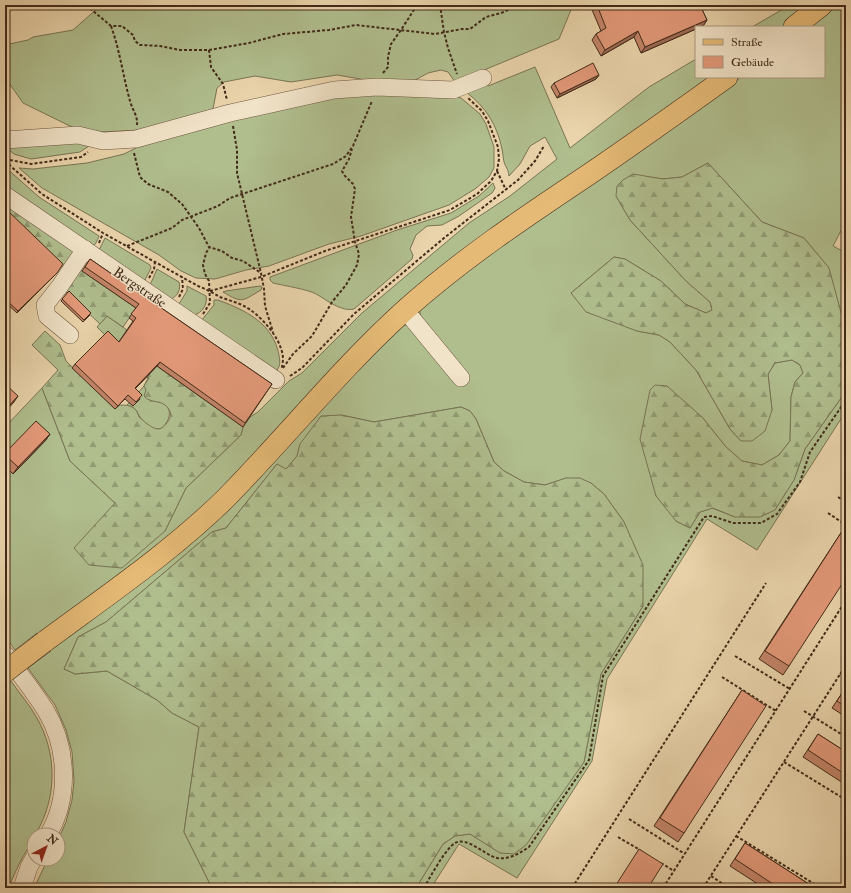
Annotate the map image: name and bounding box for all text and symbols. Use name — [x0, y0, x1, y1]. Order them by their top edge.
legend — [695, 26, 825, 78]
text: Straße — [731, 35, 762, 50]
text: Gebäude — [731, 55, 774, 70]
street label: Bergstraße — [110, 263, 170, 312]
north arrow — [26, 827, 66, 867]
text: N — [43, 831, 61, 849]

